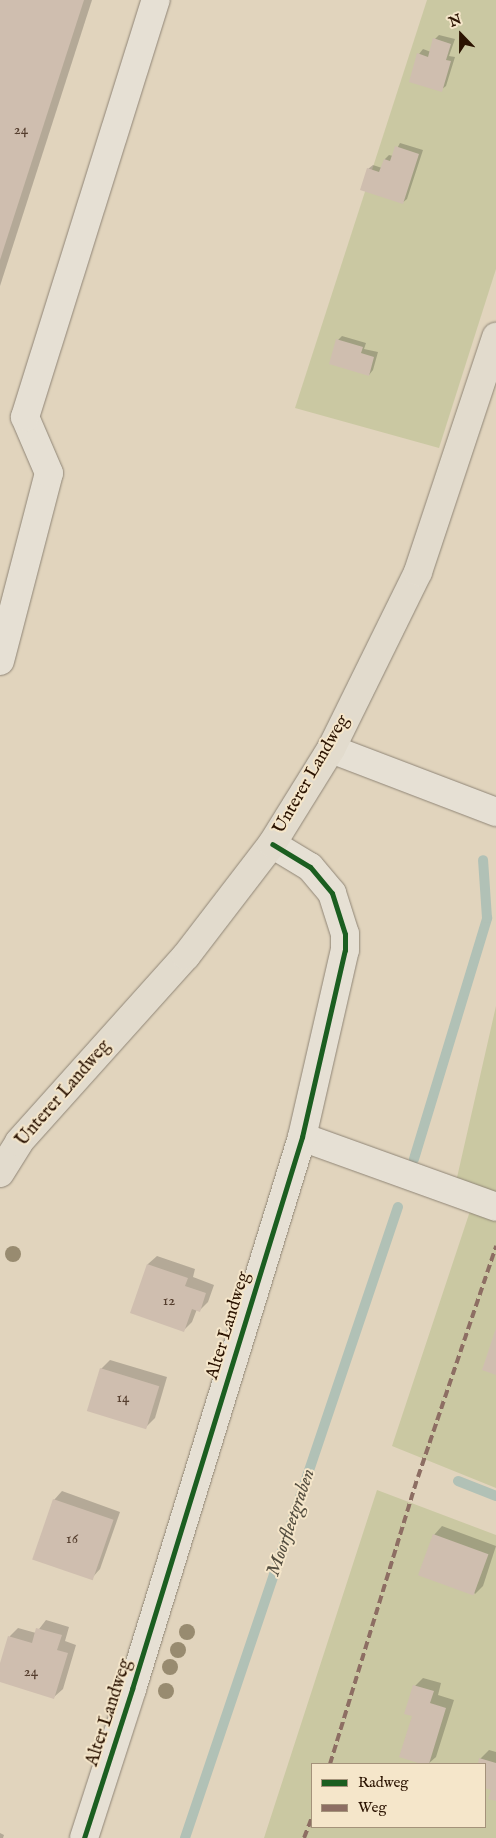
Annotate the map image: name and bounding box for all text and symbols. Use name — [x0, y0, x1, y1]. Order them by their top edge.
north arrow — [436, 10, 486, 60]
text: N — [446, 10, 464, 32]
house number: 24 — [14, 121, 28, 139]
street label: Unterer Landweg — [269, 712, 355, 838]
street label: Unterer Landweg — [12, 1037, 116, 1151]
street label: Alter Landweg — [202, 1270, 256, 1382]
house number: 12 — [163, 1292, 175, 1310]
house number: 14 — [117, 1389, 129, 1407]
water label: Moorfleetgraben — [263, 1466, 321, 1580]
house number: 16 — [66, 1530, 78, 1548]
street label: Alter Landweg — [83, 1657, 137, 1769]
house number: 24 — [24, 1663, 38, 1681]
legend — [311, 1763, 486, 1828]
text: Radweg — [358, 1773, 409, 1792]
text: Weg — [358, 1798, 387, 1817]

